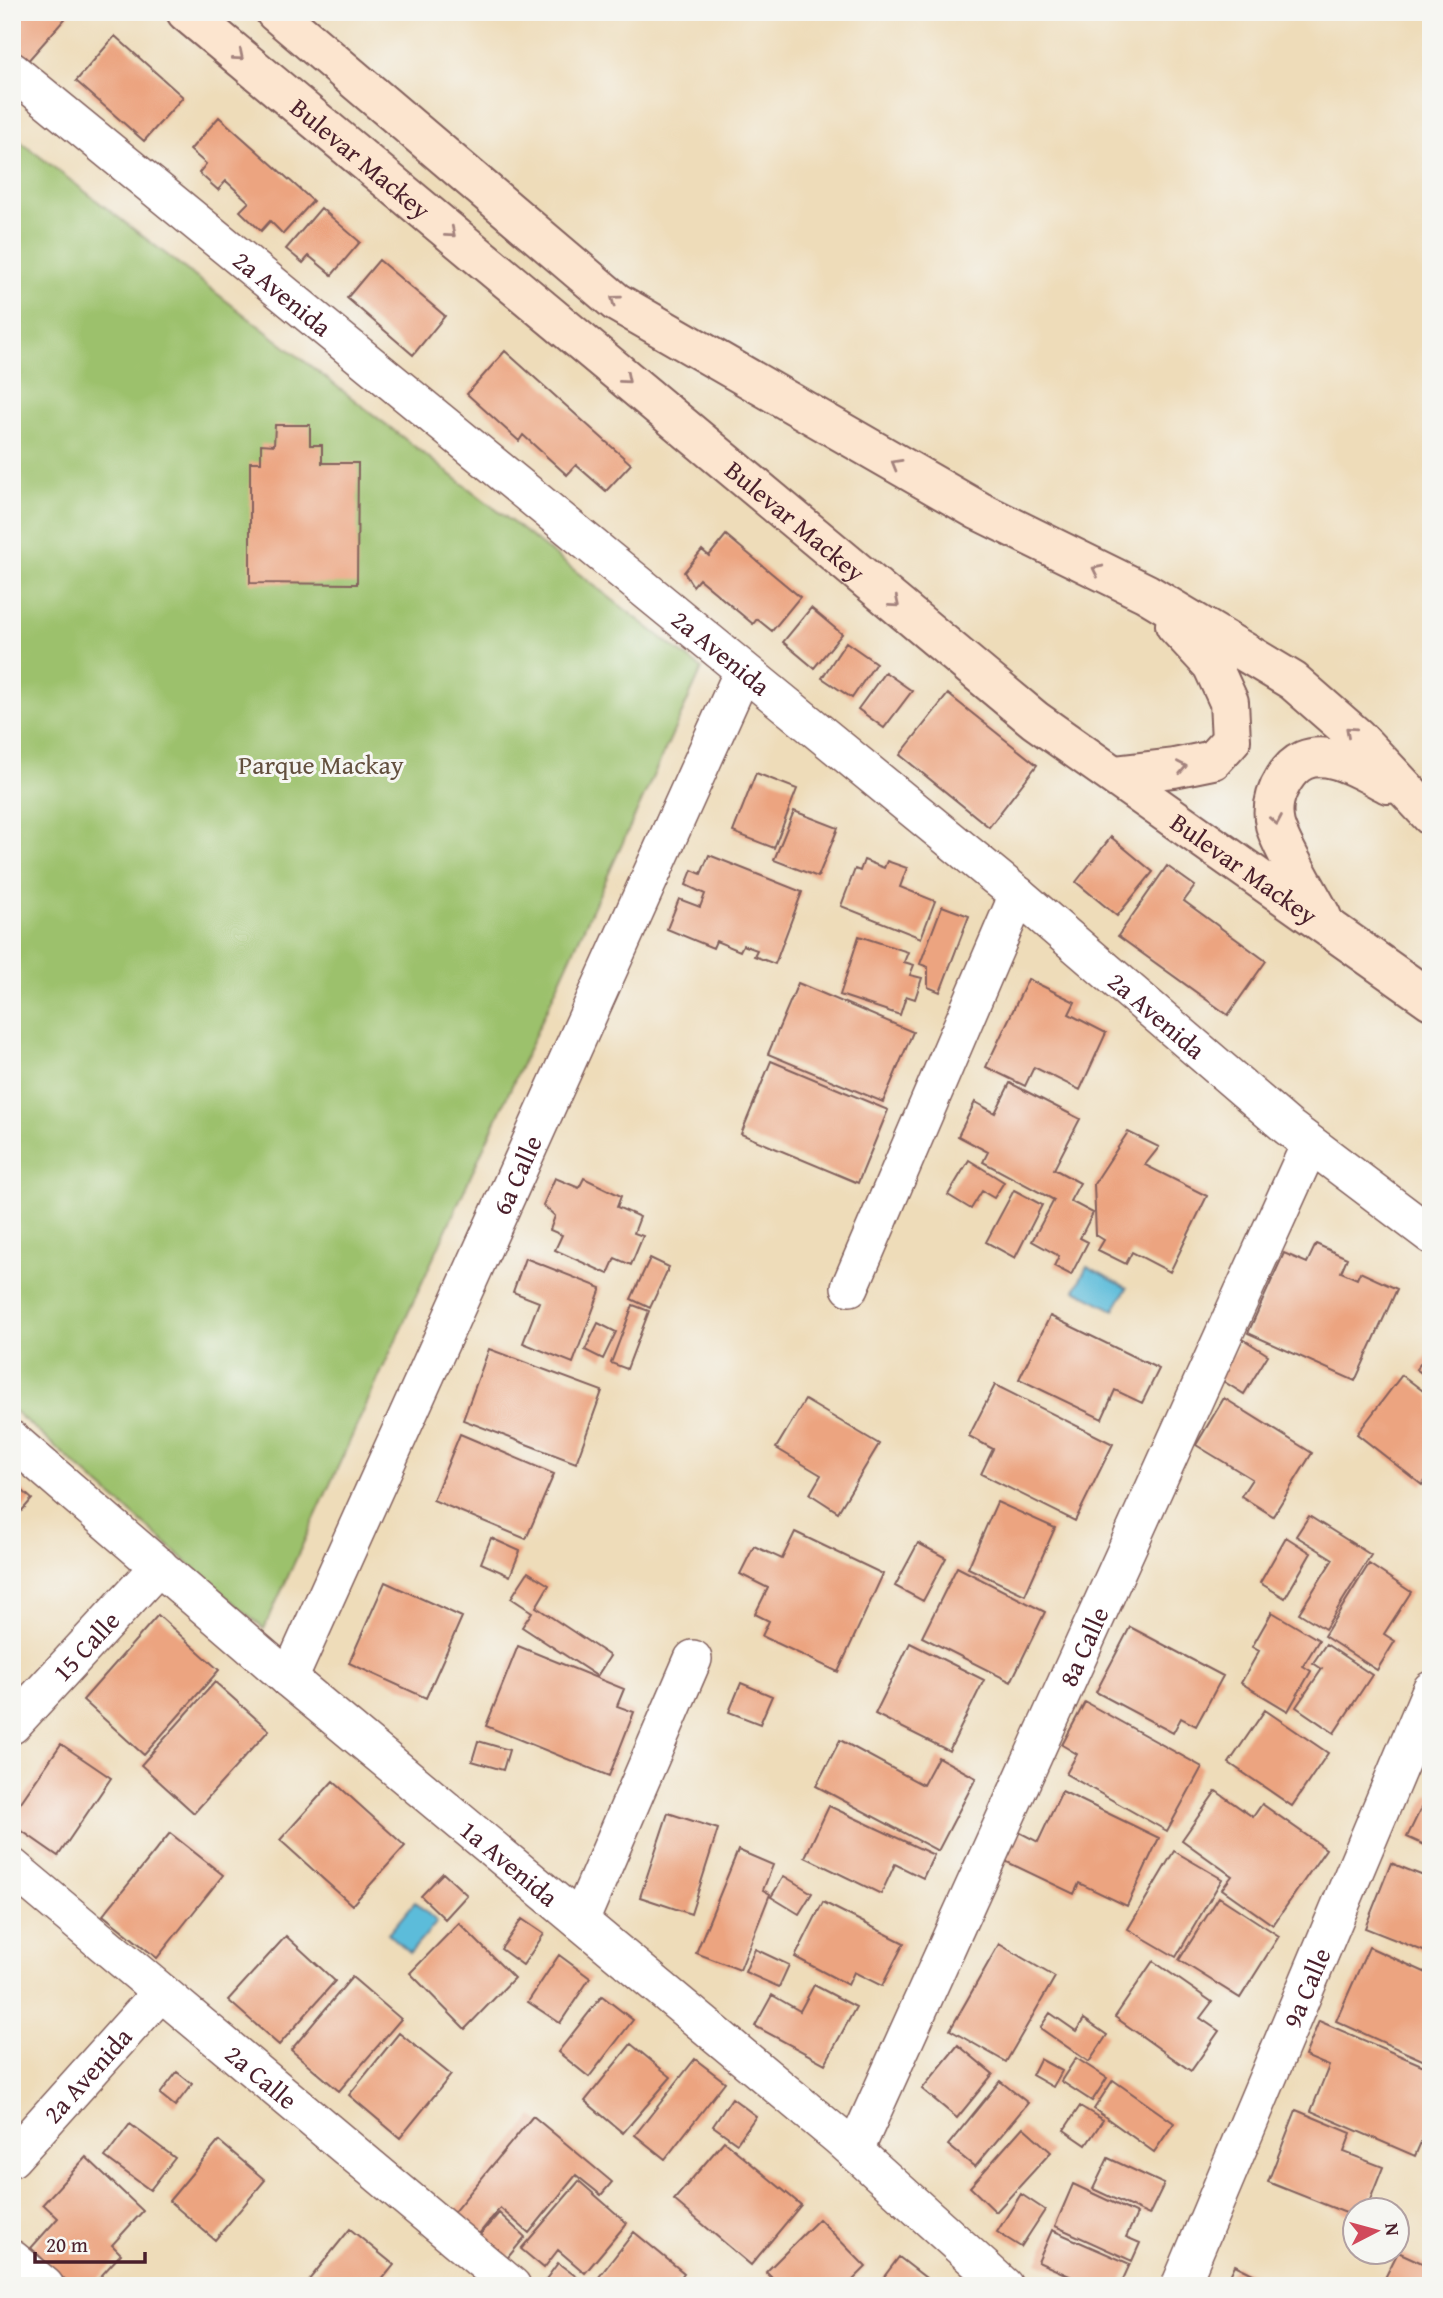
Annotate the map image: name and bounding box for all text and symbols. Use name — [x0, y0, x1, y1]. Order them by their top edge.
one-way arrow — [230, 48, 243, 60]
street label: Bulevar Mackey — [283, 88, 440, 228]
one-way arrow — [443, 225, 456, 237]
street label: 2a Avenida — [225, 240, 341, 346]
one-way arrow — [610, 296, 623, 308]
one-way arrow — [617, 371, 630, 383]
street label: Bulevar Mackey — [717, 450, 874, 591]
one-way arrow — [891, 459, 904, 472]
one-way arrow — [1092, 564, 1104, 578]
one-way arrow — [886, 595, 899, 607]
street label: 2a Avenida — [664, 600, 780, 705]
one-way arrow — [1345, 727, 1358, 739]
park label: Parque Mackay — [238, 745, 404, 784]
one-way arrow — [1176, 760, 1188, 775]
street label: Bulevar Mackey — [1163, 802, 1326, 934]
one-way arrow — [1268, 813, 1283, 825]
street label: 2a Avenida — [1100, 962, 1215, 1068]
street label: 6a Calle — [481, 1129, 551, 1221]
street label: 8a Calle — [1048, 1600, 1118, 1692]
street label: 15 Calle — [42, 1602, 128, 1690]
street label: 1a Avenida — [452, 1810, 568, 1916]
street label: 9a Calle — [1272, 1941, 1340, 2034]
street label: 2a Avenida — [33, 2017, 141, 2131]
street label: 2a Calle — [217, 2035, 307, 2118]
north arrow — [1342, 2196, 1412, 2266]
scale bar — [35, 2221, 145, 2265]
text: N — [1378, 2221, 1408, 2237]
text: 20 m — [46, 2229, 88, 2260]

